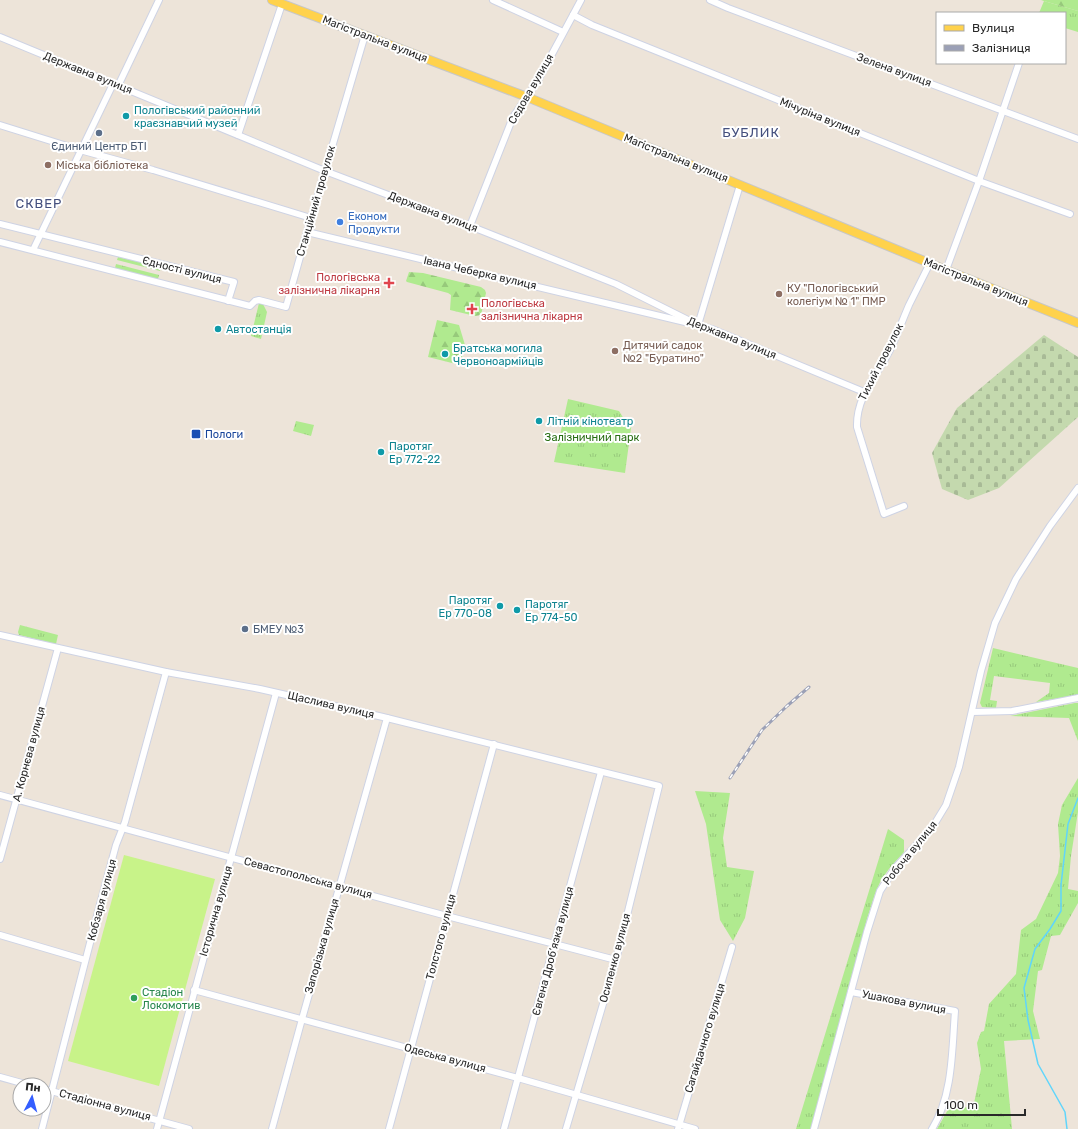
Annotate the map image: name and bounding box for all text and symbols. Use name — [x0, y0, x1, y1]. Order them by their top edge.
legend — [936, 12, 1066, 64]
street label: Магістральна вулиця — [321, 13, 429, 65]
text: Вулиця — [972, 21, 1014, 35]
text: Залізниця — [972, 41, 1031, 55]
street label: Державна вулиця — [42, 49, 134, 97]
street label: Зелена вулиця — [855, 50, 933, 90]
street label: Сєдова вулиця — [506, 52, 556, 126]
street label: Мічуріна вулиця — [778, 95, 862, 139]
place label: Пологівський районний краєзнавчий музей — [134, 104, 260, 130]
marker: Пологівський районний краєзнавчий музей — [121, 111, 131, 121]
district label: БУБЛИК — [722, 125, 780, 140]
marker: Єдиний Центр БТІ — [94, 128, 104, 138]
street label: Магістральна вулиця — [622, 131, 730, 185]
place label: Єдиний Центр БТІ — [51, 140, 147, 153]
street label: Станційний провулок — [294, 144, 338, 258]
place label: Міська бібліотека — [56, 159, 148, 172]
marker: Міська бібліотека — [43, 160, 53, 170]
street label: Державна вулиця — [386, 189, 480, 235]
district label: СКВЕР — [16, 196, 62, 211]
place label: Економ Продукти — [348, 210, 400, 236]
marker: Економ Продукти — [335, 217, 345, 227]
street label: Єдності вулиця — [141, 254, 223, 286]
street label: Івана Чеберка вулиця — [422, 254, 538, 292]
street label: Магістральна вулиця — [922, 255, 1030, 309]
place label: Пологiвська залiзнична лiкарня — [278, 271, 380, 297]
marker: Пологiвська залiзнична лiкарня — [383, 277, 395, 289]
place label: КУ "Пологівський колегіум № 1" ПМР — [787, 282, 886, 308]
marker: КУ "Пологівський колегіум № 1" ПМР — [774, 289, 784, 299]
place label: Пологівська залізнична лікарня — [481, 297, 583, 323]
marker: Пологівська залізнична лікарня — [466, 303, 478, 315]
street label: Державна вулиця — [686, 314, 778, 362]
street label: Тихий провулок — [856, 321, 906, 403]
place label: Автостанція — [226, 323, 291, 336]
marker: Автостанція — [213, 324, 223, 334]
place label: Дитячий садок №2 "Буратино" — [623, 339, 704, 365]
place label: Братська могила Червоноармійців — [453, 342, 544, 368]
marker: Дитячий садок №2 "Буратино" — [610, 346, 620, 356]
marker: Братська могила Червоноармійців — [440, 349, 450, 359]
place label: Літній кінотеатр — [547, 415, 633, 428]
marker: Літній кінотеатр — [534, 416, 544, 426]
marker: Пологи — [190, 428, 202, 440]
place label: Пологи — [205, 428, 243, 441]
park label: Залізничний парк — [545, 431, 640, 444]
place label: Паротяг Ер 772-22 — [389, 440, 440, 466]
marker: Паротяг Ер 772-22 — [376, 447, 386, 457]
place label: Паротяг Ер 770-08 — [439, 594, 492, 620]
place label: Паротяг Ер 774-50 — [525, 598, 577, 624]
marker: Паротяг Ер 770-08 — [495, 601, 505, 611]
marker: Паротяг Ер 774-50 — [512, 605, 522, 615]
place label: БМЕУ №3 — [253, 623, 304, 636]
marker: БМЕУ №3 — [240, 624, 250, 634]
street label: Щаслива вулиця — [286, 689, 376, 721]
street label: А. Корнєва вулиця — [10, 705, 48, 803]
street label: Робоча вулиця — [880, 818, 940, 888]
street label: Севастопольська вулиця — [242, 855, 374, 901]
street label: Кобзаря вулиця — [85, 858, 119, 942]
street label: Історична вулиця — [197, 864, 235, 958]
street label: Євгена Дроб’язка вулиця — [530, 885, 576, 1017]
street label: Толстого вулиця — [423, 893, 459, 981]
street label: Запорізька вулиця — [302, 897, 342, 995]
street label: Осипенко вулиця — [597, 912, 633, 1004]
street label: Сагайдачного вулиця — [682, 982, 728, 1094]
place label: Стадіон Локомотив — [142, 986, 200, 1012]
street label: Ушакова вулиця — [861, 987, 947, 1017]
marker: Стадіон Локомотив — [129, 993, 139, 1003]
street label: Одеська вулиця — [403, 1041, 487, 1075]
north arrow — [12, 1077, 52, 1117]
text: Пн — [25, 1080, 41, 1095]
street label: Стадіонна вулиця — [58, 1086, 152, 1124]
scale bar — [938, 1091, 1025, 1117]
text: 100 m — [944, 1098, 978, 1112]

